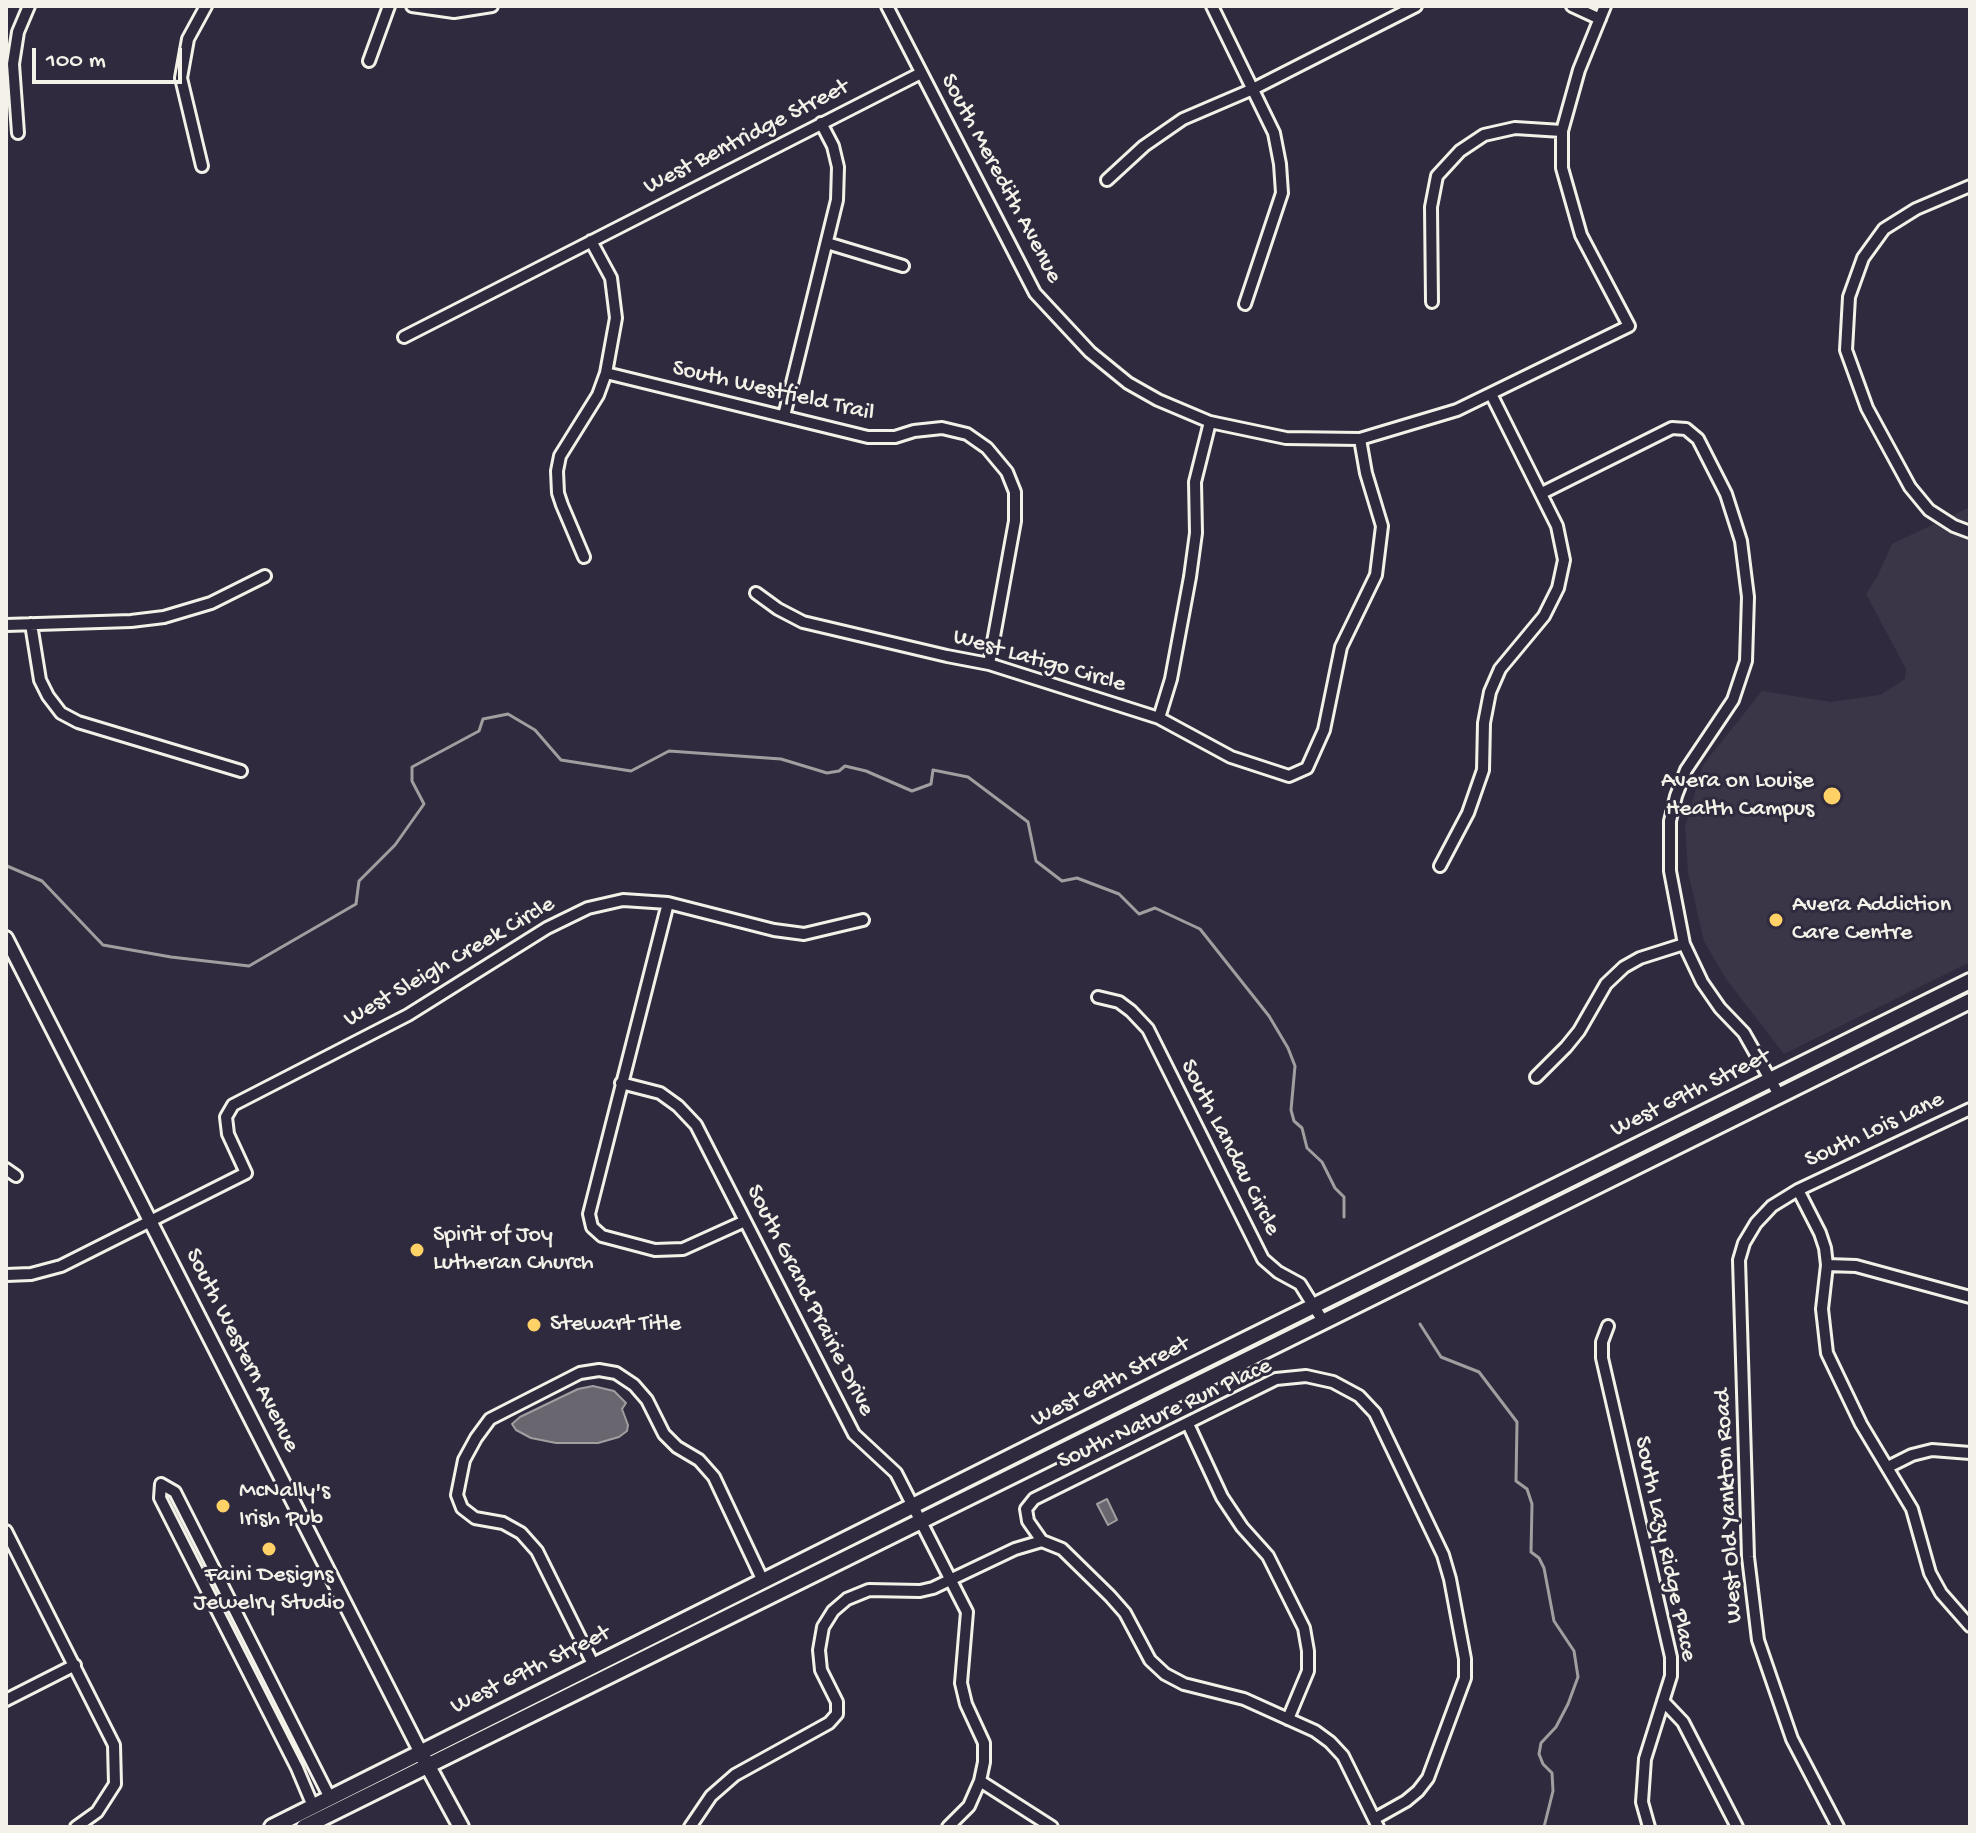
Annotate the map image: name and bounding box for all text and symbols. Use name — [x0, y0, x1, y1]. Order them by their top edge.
scale bar — [36, 32, 186, 82]
text: 100 m — [46, 47, 106, 76]
street label: South Meredith Avenue — [933, 69, 1067, 289]
street label: West Bentridge Street — [640, 74, 854, 202]
street label: South Westfield Trail — [669, 355, 877, 429]
street label: West Latigo Circle — [949, 624, 1129, 700]
place label: Avera on Louise Health Campus — [1661, 768, 1814, 824]
marker: Avera on Louise Health Campus — [1821, 785, 1843, 807]
street label: West Sleigh Creek Circle — [340, 891, 560, 1035]
place label: Avera Addiction Care Centre — [1792, 892, 1951, 948]
marker: Avera Addiction Care Centre — [1767, 911, 1785, 929]
street label: West 69th Street — [1607, 1043, 1775, 1145]
street label: South Landau Circle — [1172, 1055, 1286, 1241]
street label: South Lois Lane — [1801, 1086, 1949, 1176]
street label: South Grand Prairie Drive — [738, 1181, 880, 1421]
place label: Spirit of Joy Lutheran Church — [433, 1222, 594, 1278]
marker: Spirit of Joy Lutheran Church — [408, 1241, 426, 1259]
street label: South Western Avenue — [177, 1244, 305, 1458]
place label: Stewart Title — [550, 1311, 681, 1339]
marker: Stewart Title — [525, 1316, 543, 1334]
street label: West 69th Street — [1027, 1331, 1195, 1435]
street label: South Nature Run Place — [1053, 1353, 1277, 1477]
street label: West Old Yankton Road — [1709, 1388, 1751, 1624]
street label: South Lazy Ridge Place — [1626, 1434, 1702, 1664]
place label: McNally's Irish Pub — [239, 1478, 330, 1534]
marker: McNally's Irish Pub — [214, 1497, 232, 1515]
marker: Faini Designs Jewelry Studio — [260, 1540, 278, 1558]
place label: Faini Designs Jewelry Studio — [193, 1562, 345, 1618]
street label: West 69th Street — [447, 1620, 615, 1722]

